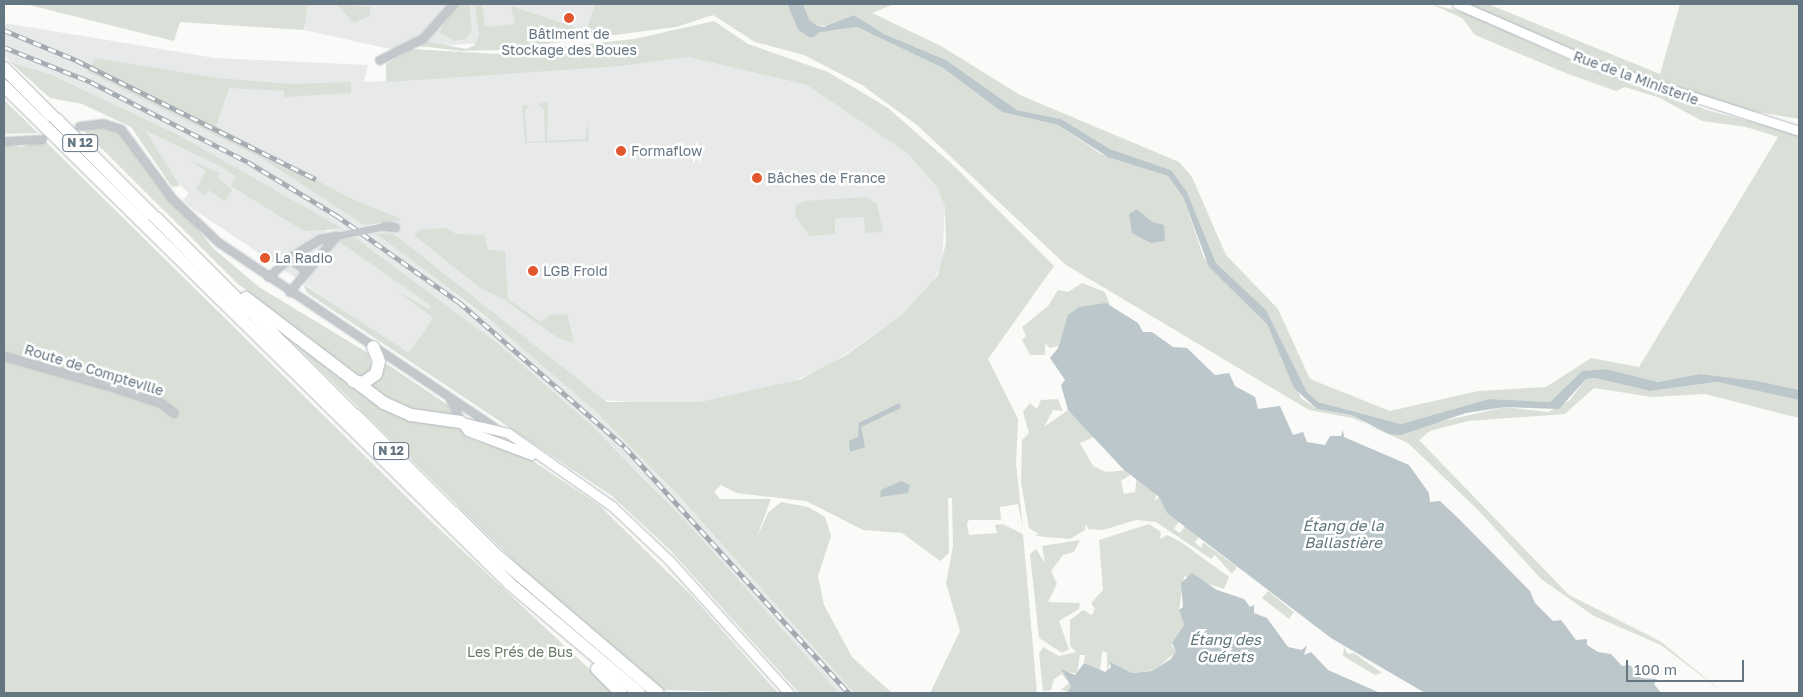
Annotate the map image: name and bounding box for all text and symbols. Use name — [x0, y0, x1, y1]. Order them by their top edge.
marker: Bâtiment de Stockage des Boues — [563, 12, 575, 24]
place label: Bâtiment de Stockage des Boues — [501, 26, 637, 58]
street label: Rue de la Ministerie — [1571, 48, 1701, 108]
road number: N 12 — [61, 134, 99, 152]
place label: Formaflow — [631, 143, 702, 159]
marker: Formaflow — [615, 145, 627, 157]
place label: Bâches de France — [767, 170, 886, 186]
marker: Bâches de France — [751, 172, 763, 184]
place label: La Radio — [275, 250, 333, 266]
marker: La Radio — [259, 252, 271, 264]
place label: LGB Froid — [543, 263, 608, 279]
marker: LGB Froid — [527, 265, 539, 277]
street label: Route de Compteville — [22, 341, 166, 399]
road number: N 12 — [372, 442, 410, 461]
water label: Étang de la Ballastière — [1303, 516, 1383, 551]
water label: Étang des Guérets — [1189, 630, 1261, 665]
park label: Les Prés de Bus — [467, 644, 573, 660]
scale bar — [1628, 650, 1746, 682]
text: 100 m — [1634, 660, 1677, 678]

